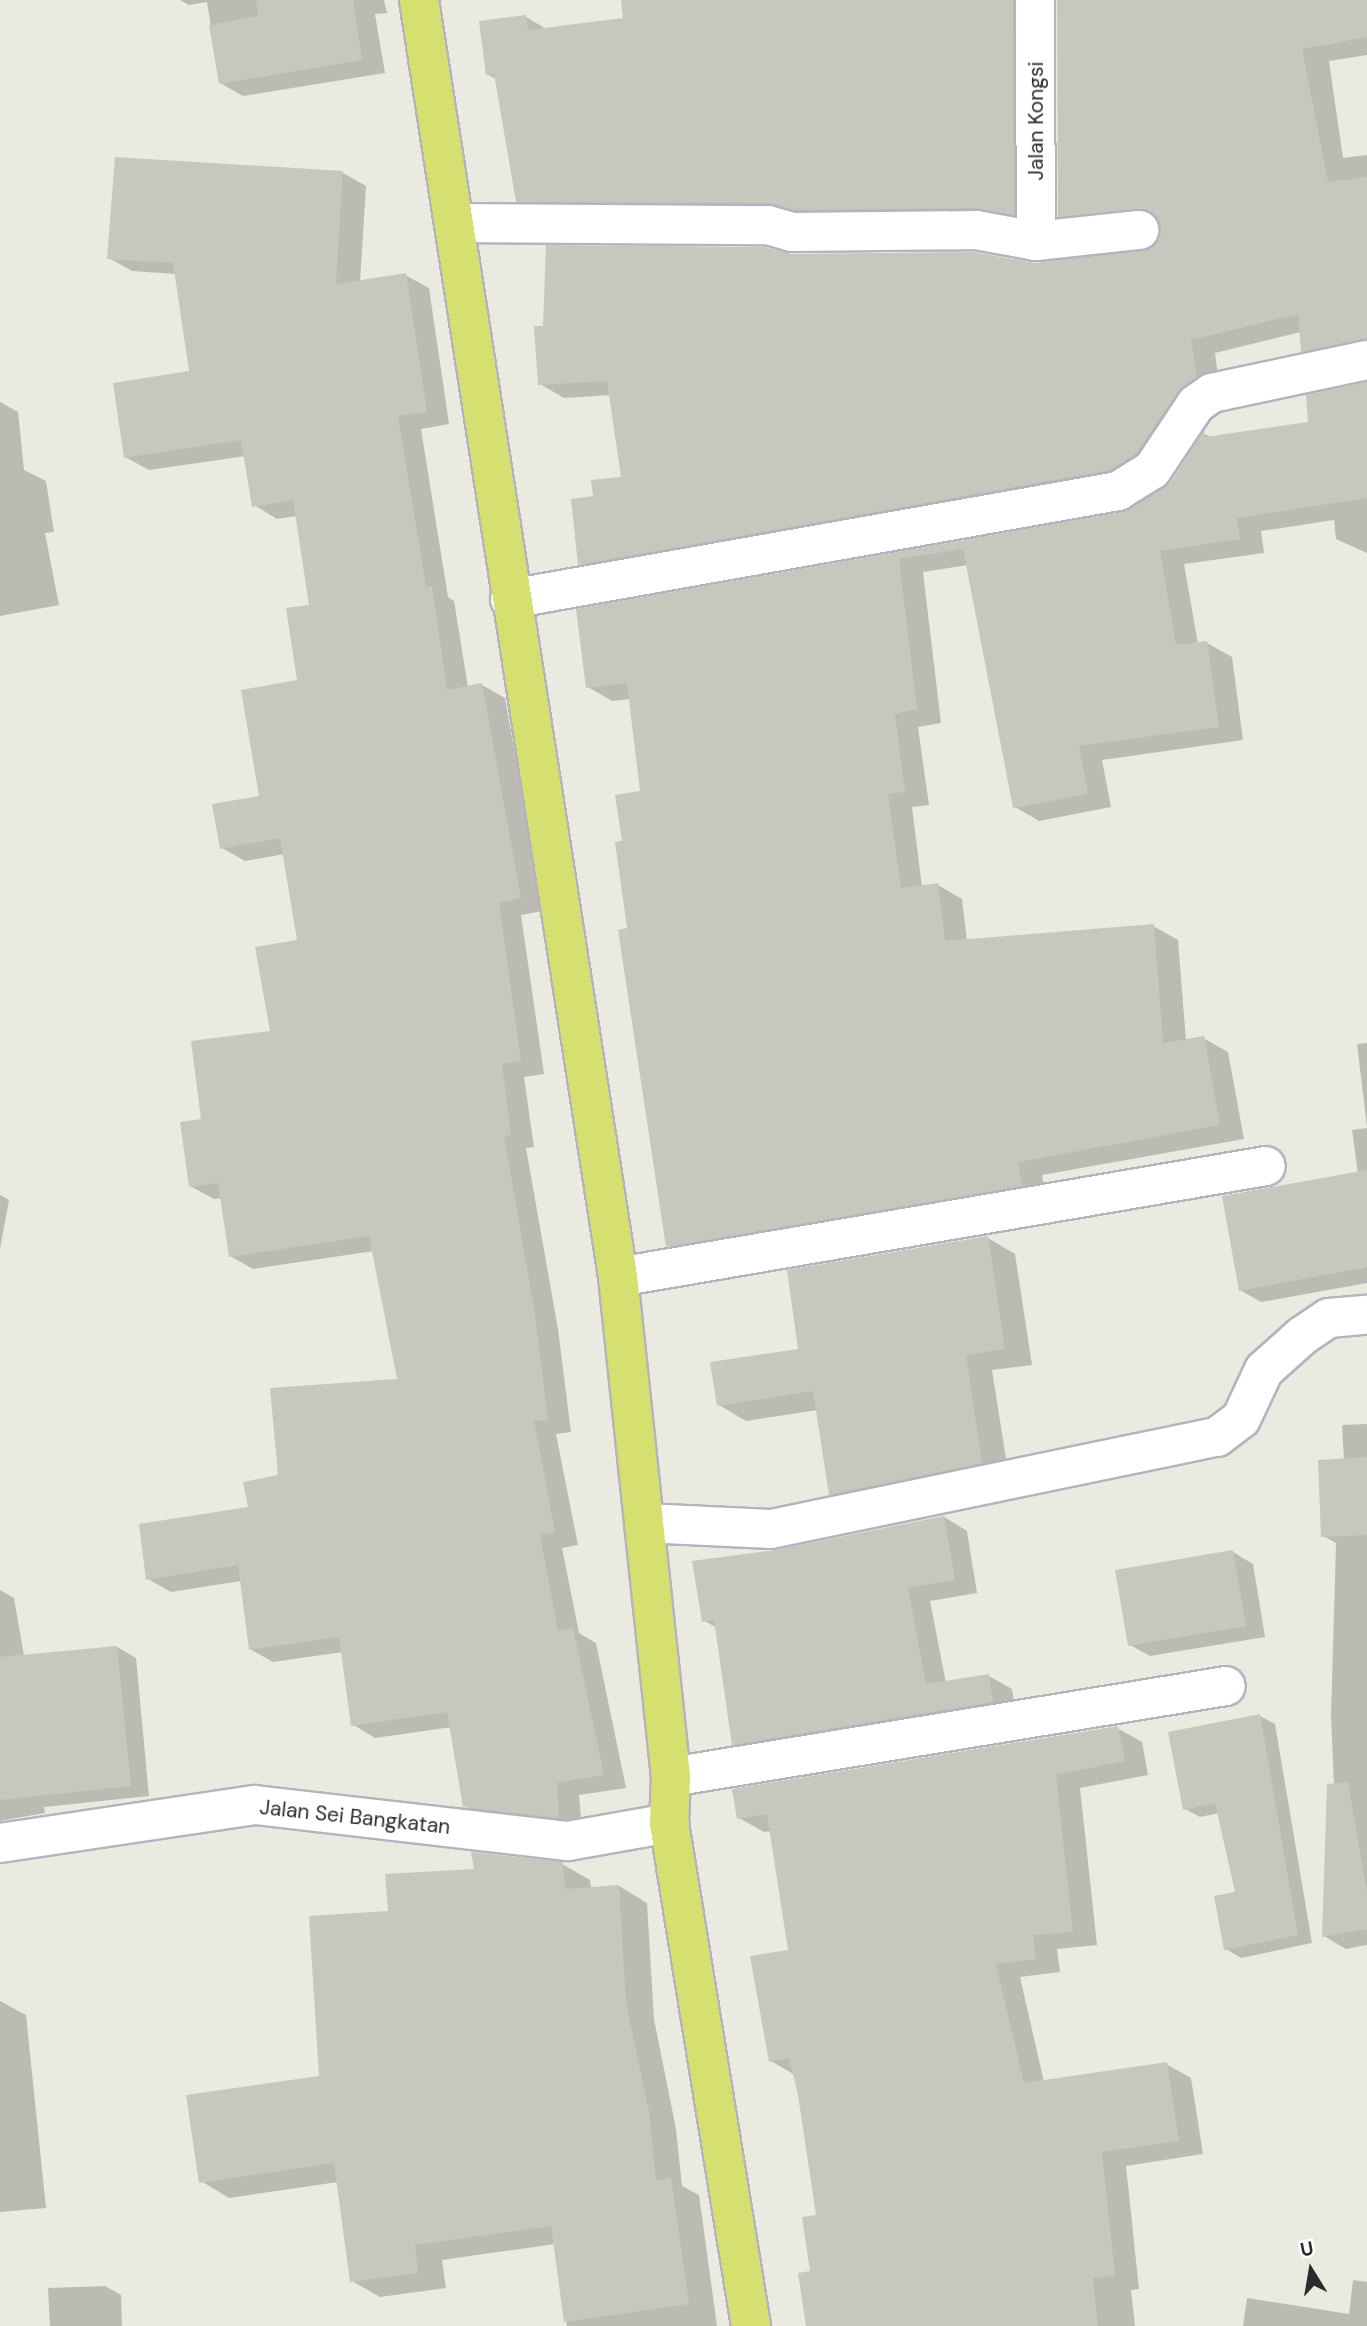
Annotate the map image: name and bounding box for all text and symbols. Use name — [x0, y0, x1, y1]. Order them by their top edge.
street label: Jalan Kongsi — [1023, 61, 1049, 181]
street label: Jalan Sei Bangkatan — [258, 1794, 452, 1840]
north arrow — [1276, 2235, 1346, 2305]
text: U — [1298, 2235, 1316, 2262]

